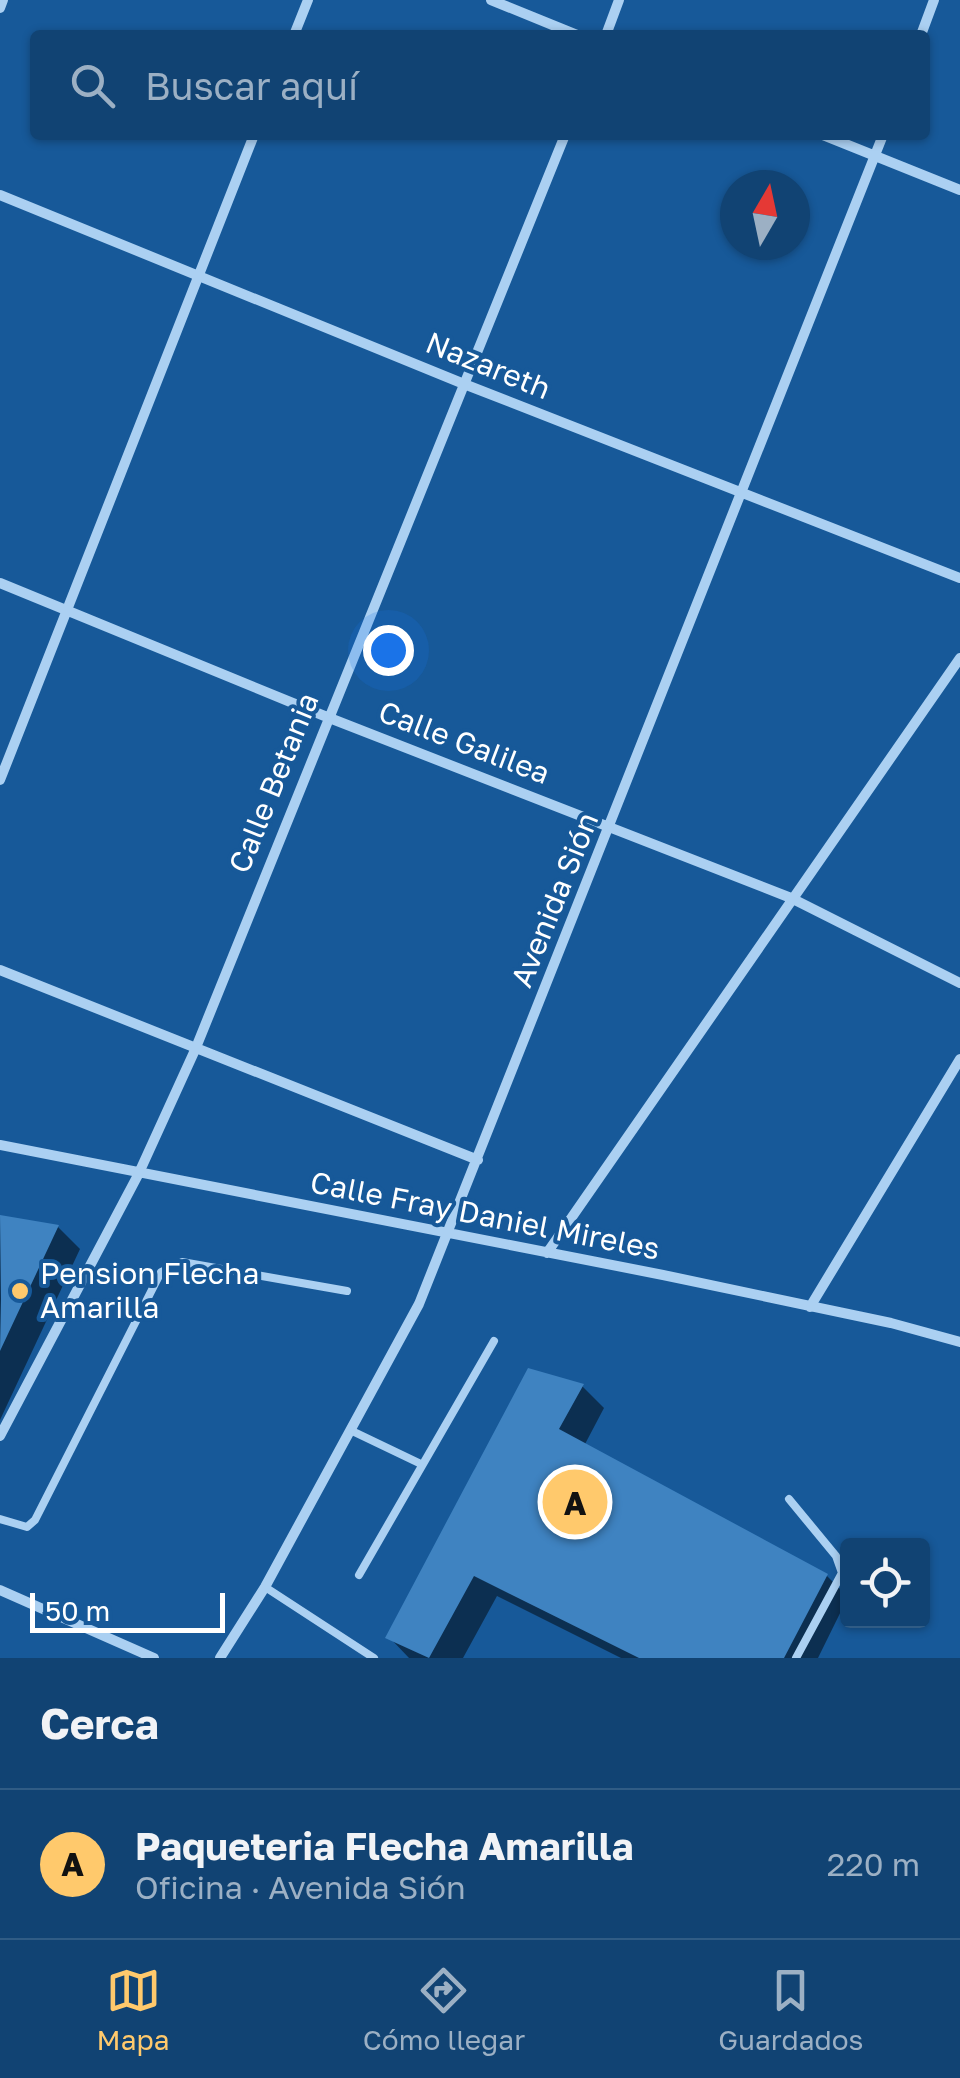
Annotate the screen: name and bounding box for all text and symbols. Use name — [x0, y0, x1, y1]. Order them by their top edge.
search box — [30, 30, 930, 140]
icon: search — [65, 58, 120, 113]
text: Buscar aquí — [145, 63, 358, 108]
north arrow — [720, 170, 810, 260]
street label: Nazareth — [421, 324, 556, 406]
your location — [363, 625, 414, 676]
street label: Calle Betania — [221, 687, 326, 878]
street label: Calle Galilea — [374, 693, 555, 791]
street label: Avenida Sión — [503, 807, 605, 992]
street label: Calle Fray Daniel Mireles — [307, 1163, 663, 1267]
place label: Pension Flecha Amarilla — [40, 1255, 259, 1325]
marker: Pension Flecha Amarilla — [9, 1280, 31, 1302]
pin: A — [542, 1464, 608, 1540]
map controls — [840, 1538, 930, 1628]
button: locate — [840, 1538, 930, 1628]
scale bar — [30, 1588, 225, 1632]
text: 50 m — [45, 1594, 110, 1627]
text: Cerca — [40, 1698, 159, 1748]
text: Paqueteria Flecha Amarilla — [135, 1823, 633, 1868]
text: A — [61, 1845, 84, 1883]
text: 220 m — [827, 1845, 920, 1883]
text: Oficina · Avenida Sión — [135, 1868, 466, 1906]
tab: Mapa — [97, 1963, 170, 2056]
tab: Cómo llegar — [363, 1963, 525, 2056]
tab: Guardados — [718, 1963, 863, 2056]

